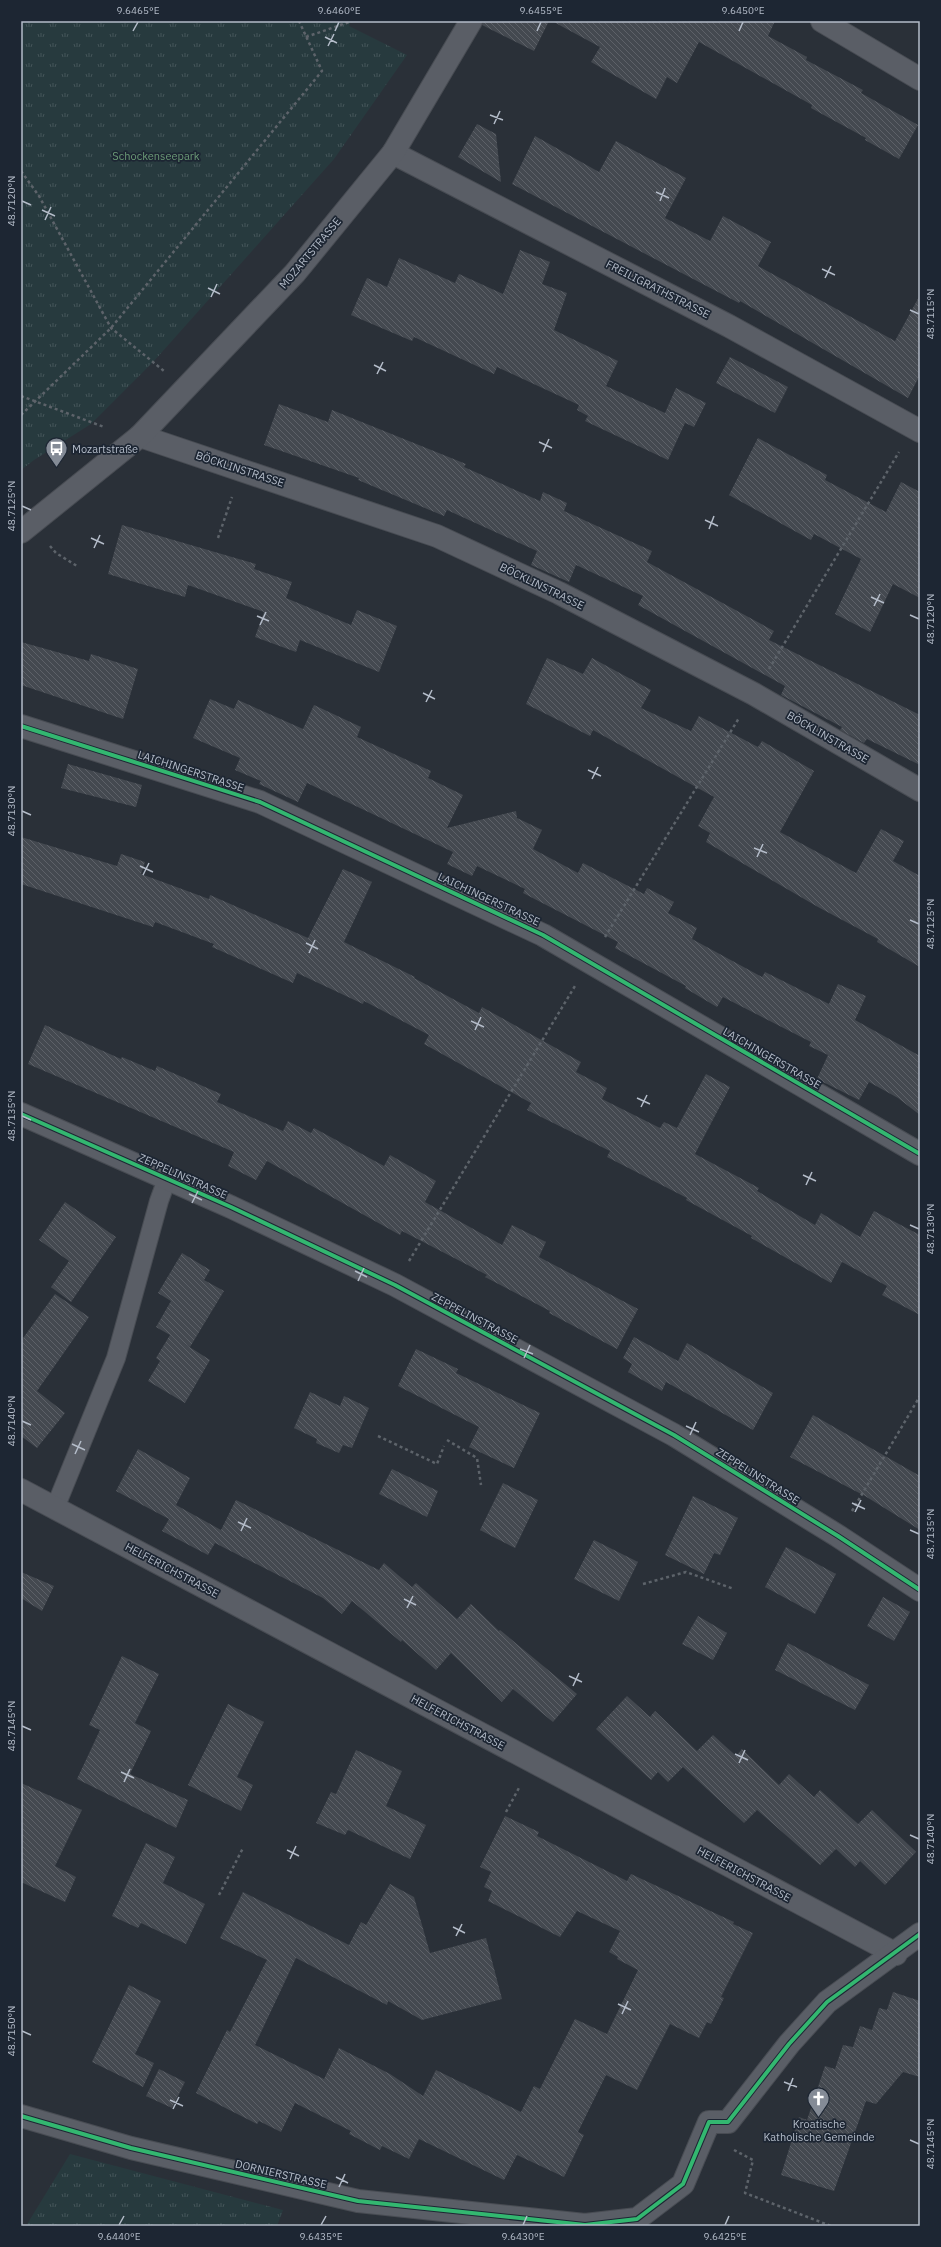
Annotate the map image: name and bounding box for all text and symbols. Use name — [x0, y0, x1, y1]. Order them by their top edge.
text: 9.6465°E — [116, 4, 160, 17]
text: 9.6460°E — [317, 4, 361, 17]
text: 9.6455°E — [519, 4, 563, 17]
text: 9.6450°E — [721, 4, 765, 17]
park label: Schockenseepark — [112, 149, 200, 163]
text: 48.7120°N — [5, 176, 18, 226]
street label: MOZARTSTRASSE — [276, 215, 344, 291]
street label: FREILIGRATHSTRASSE — [604, 257, 712, 321]
text: 48.7115°N — [924, 289, 937, 339]
bus stop icon: Mozartstraße — [43, 436, 69, 469]
place label: Mozartstraße — [72, 442, 138, 456]
street label: BÖCKLINSTRASSE — [194, 448, 286, 490]
text: 48.7125°N — [5, 481, 18, 531]
street label: BÖCKLINSTRASSE — [498, 560, 586, 612]
text: 48.7120°N — [924, 594, 937, 644]
street label: BÖCKLINSTRASSE — [785, 708, 871, 766]
street label: LAICHINGERSTRASSE — [136, 747, 246, 795]
text: 48.7130°N — [5, 786, 18, 836]
street label: LAICHINGERSTRASSE — [436, 869, 542, 929]
text: 48.7125°N — [924, 899, 937, 949]
street label: LAICHINGERSTRASSE — [721, 1024, 823, 1092]
text: 48.7135°N — [5, 1091, 18, 1141]
street label: ZEPPELINSTRASSE — [136, 1150, 230, 1202]
text: 48.7130°N — [924, 1204, 937, 1254]
street label: ZEPPELINSTRASSE — [429, 1289, 521, 1347]
text: 48.7140°N — [5, 1396, 18, 1446]
street label: ZEPPELINSTRASSE — [714, 1445, 802, 1507]
text: 48.7135°N — [924, 1509, 937, 1559]
street label: HELFERICHSTRASSE — [123, 1539, 221, 1601]
street label: HELFERICHSTRASSE — [409, 1691, 507, 1753]
text: 48.7145°N — [5, 1701, 18, 1751]
text: 48.7140°N — [924, 1814, 937, 1864]
street label: HELFERICHSTRASSE — [695, 1843, 793, 1905]
text: 48.7150°N — [5, 2006, 18, 2056]
church icon: Kroatische Katholische Gemeinde — [806, 2085, 832, 2118]
place label: Kroatische Katholische Gemeinde — [763, 2117, 875, 2144]
text: 48.7145°N — [924, 2119, 937, 2169]
street label: DORNIERSTRASSE — [234, 2157, 328, 2191]
text: 9.6440°E — [97, 2230, 141, 2243]
text: 9.6435°E — [299, 2230, 343, 2243]
text: 9.6430°E — [501, 2230, 545, 2243]
text: 9.6425°E — [703, 2230, 747, 2243]

